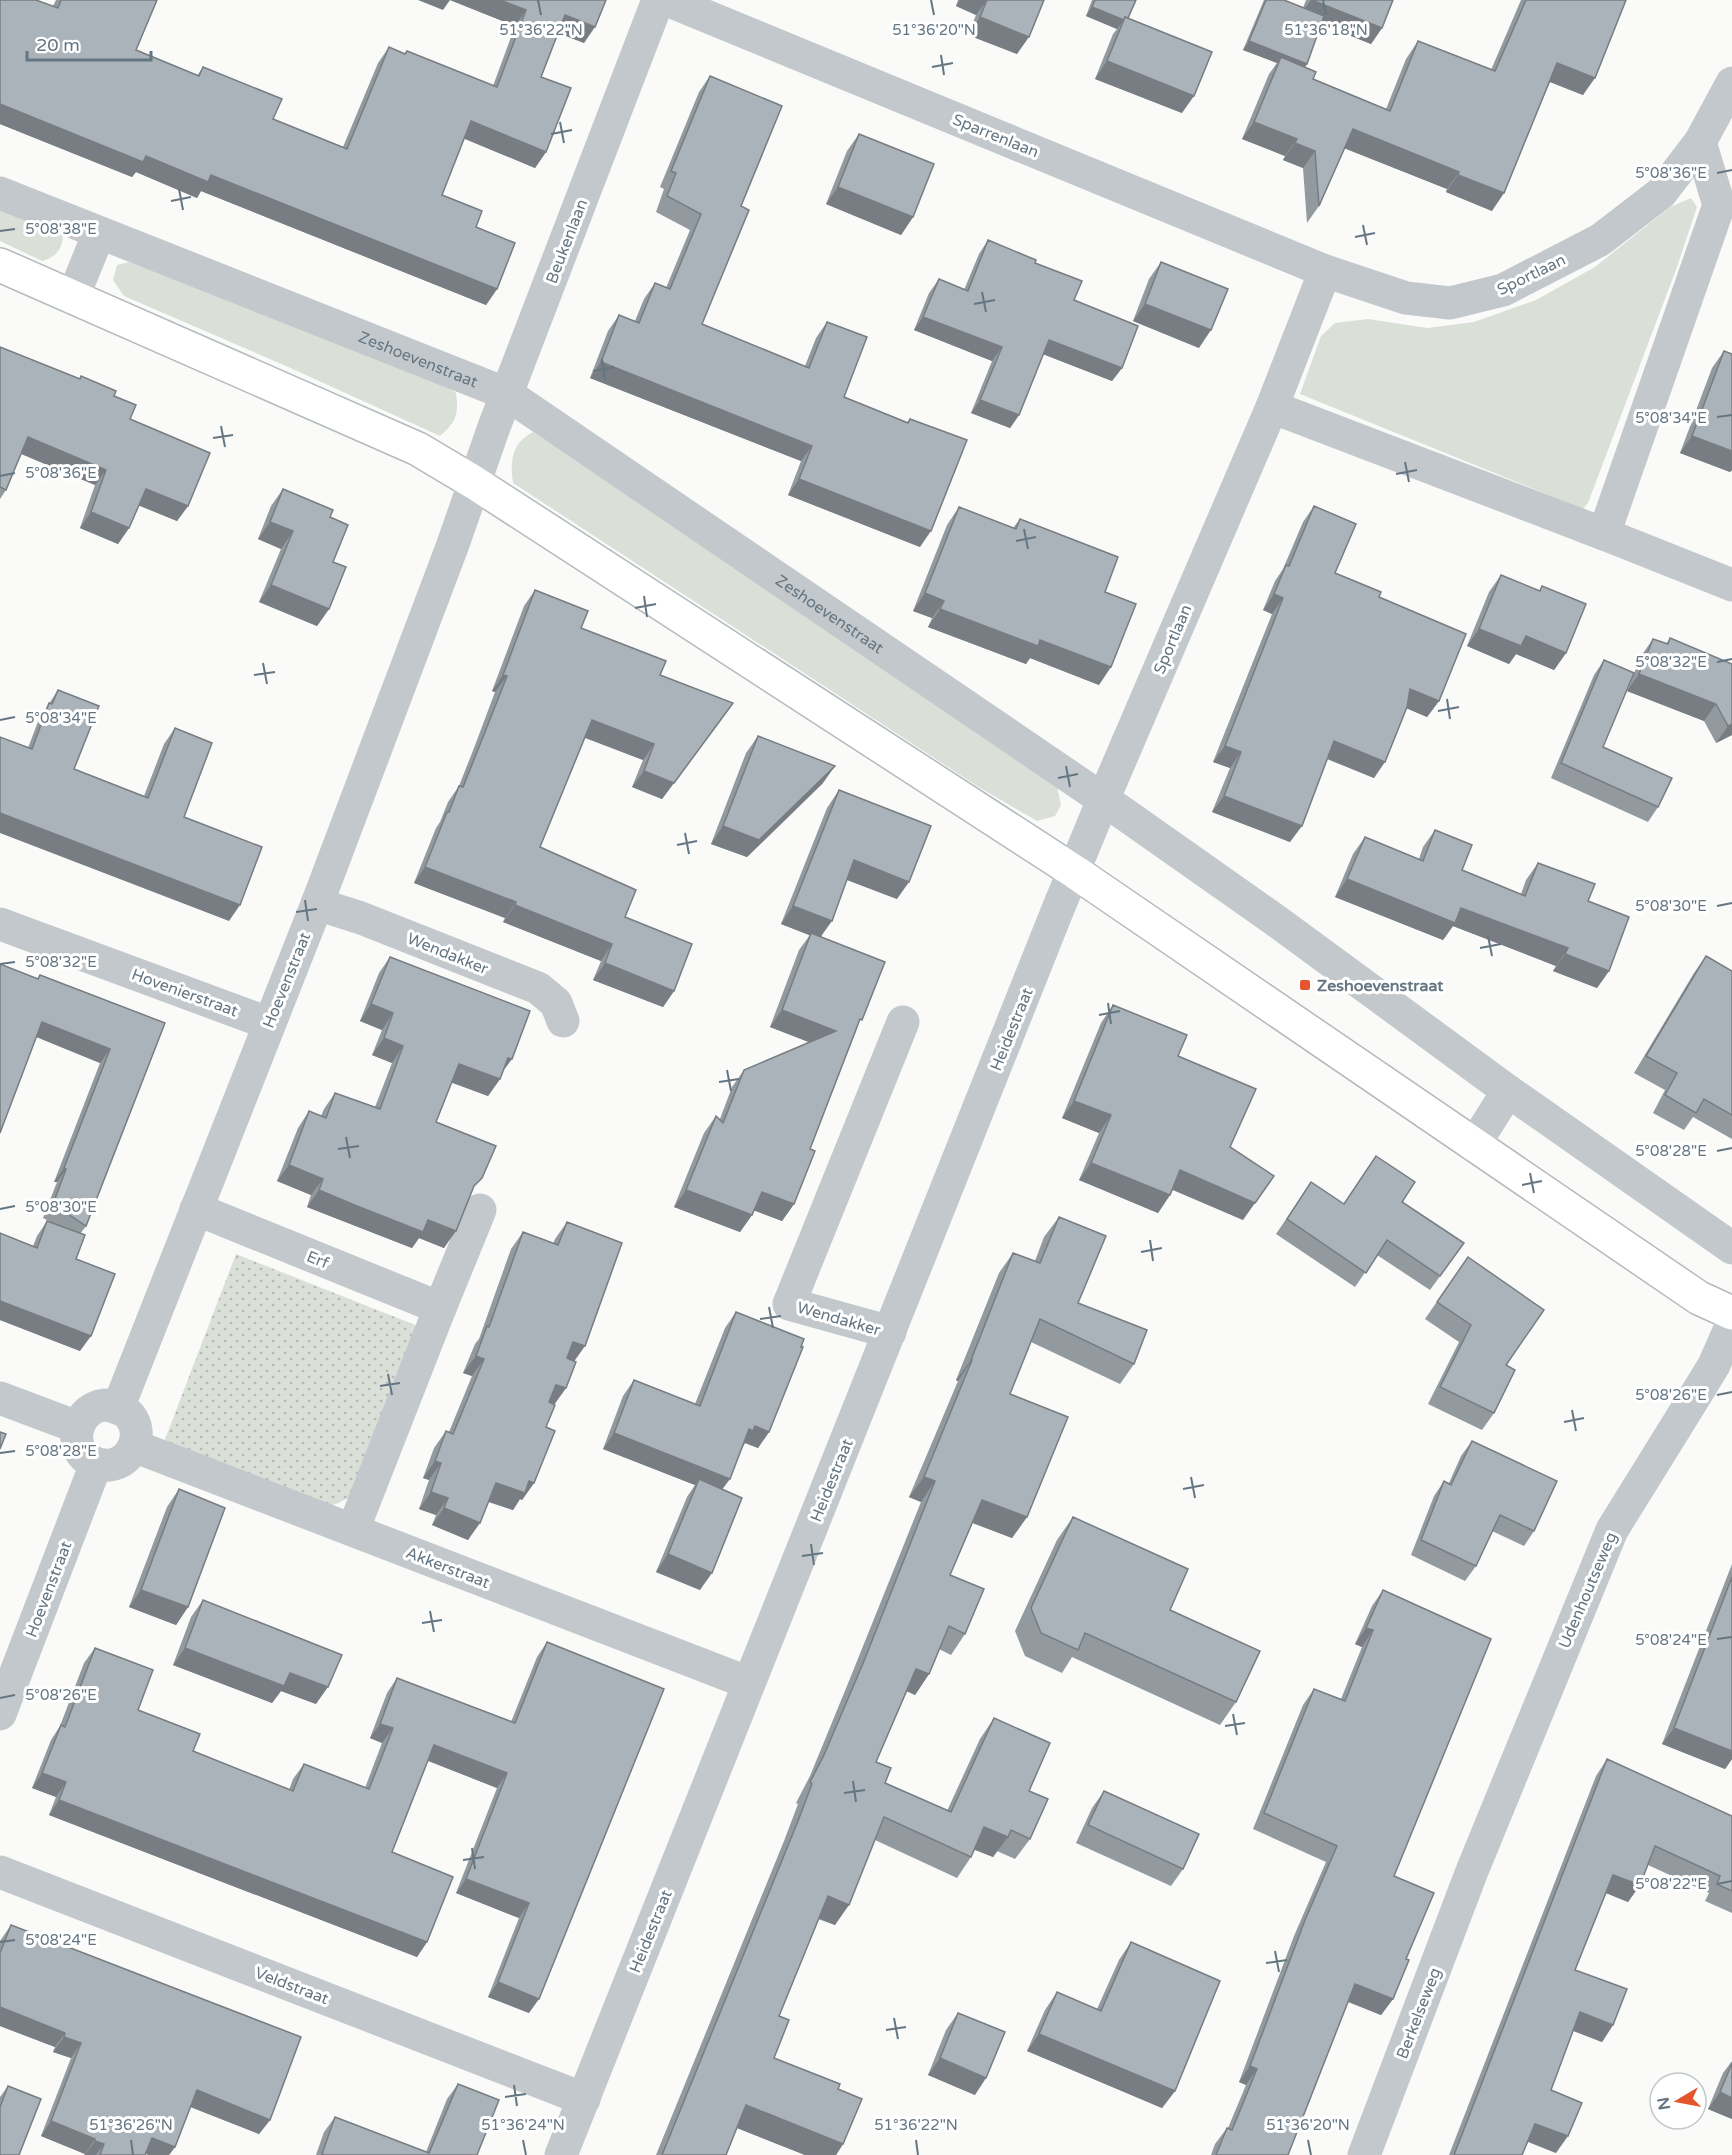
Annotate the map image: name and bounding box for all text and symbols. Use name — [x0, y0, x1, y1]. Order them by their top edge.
text: 51°36'22"N — [499, 21, 583, 39]
text: 51°36'20"N — [892, 21, 976, 39]
text: 51°36'18"N — [1284, 21, 1368, 39]
scale bar — [27, 24, 152, 62]
text: 20 m — [36, 34, 80, 56]
street label: Sparrenlaan — [950, 110, 1042, 162]
text: 5°08'36"E — [1635, 164, 1707, 182]
street label: Beukenlaan — [542, 196, 592, 286]
text: 5°08'38"E — [25, 220, 97, 238]
street label: Sportlaan — [1494, 250, 1569, 300]
street label: Zeshoevenstraat — [355, 327, 480, 392]
text: 5°08'34"E — [1635, 409, 1707, 427]
text: 5°08'36"E — [25, 464, 97, 482]
street label: Zeshoevenstraat — [772, 571, 887, 658]
street label: Sportlaan — [1149, 602, 1196, 677]
text: 5°08'32"E — [1635, 653, 1707, 671]
text: 5°08'34"E — [25, 709, 97, 727]
text: 5°08'30"E — [1635, 897, 1707, 915]
street label: Wendakker — [404, 929, 492, 980]
street label: Hoevenstraat — [259, 930, 315, 1031]
text: 5°08'32"E — [25, 953, 97, 971]
street label: Hovenierstraat — [129, 964, 241, 1021]
place label: Zeshoevenstraat — [1317, 976, 1444, 996]
marker: Zeshoevenstraat — [1298, 978, 1312, 992]
street label: Heidestraat — [986, 985, 1038, 1074]
text: 5°08'28"E — [1635, 1142, 1707, 1160]
text: 5°08'30"E — [25, 1198, 97, 1216]
street label: Erf — [304, 1246, 333, 1274]
street label: Wendakker — [795, 1298, 884, 1341]
text: 5°08'26"E — [1635, 1386, 1707, 1404]
street label: Heidestraat — [806, 1436, 858, 1525]
text: 5°08'28"E — [25, 1442, 97, 1460]
street label: Udenhoutseweg — [1554, 1529, 1621, 1652]
street label: Hoevenstraat — [21, 1538, 76, 1640]
street label: Akkerstraat — [403, 1543, 492, 1593]
text: 5°08'24"E — [1635, 1631, 1707, 1649]
text: 5°08'26"E — [25, 1686, 97, 1704]
text: 5°08'22"E — [1635, 1875, 1707, 1893]
street label: Heidestraat — [625, 1887, 677, 1976]
text: 5°08'24"E — [25, 1931, 97, 1949]
street label: Veldstraat — [252, 1963, 331, 2009]
street label: Berkelseweg — [1392, 1965, 1446, 2062]
north arrow — [1648, 2071, 1708, 2131]
text: N — [1653, 2095, 1675, 2111]
text: 51°36'26"N — [89, 2116, 173, 2134]
text: 51°36'24"N — [481, 2116, 565, 2134]
text: 51°36'22"N — [874, 2116, 958, 2134]
text: 51°36'20"N — [1266, 2116, 1350, 2134]

